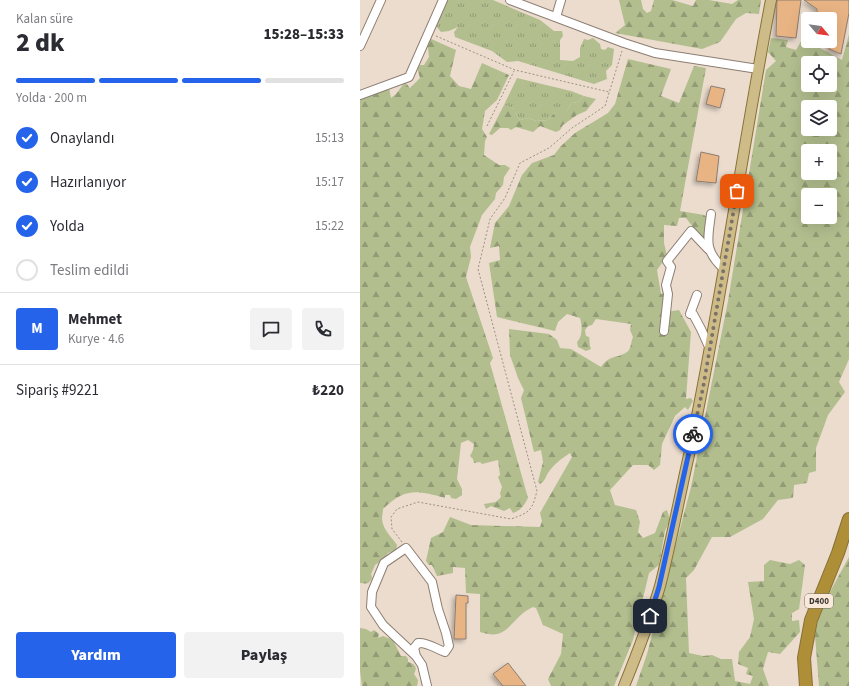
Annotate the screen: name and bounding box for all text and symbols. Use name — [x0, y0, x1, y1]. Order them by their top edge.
text: Kalan süre — [16, 10, 73, 28]
north arrow — [801, 12, 837, 48]
map controls — [801, 12, 837, 224]
text: 2 dk — [16, 24, 65, 61]
text: 15:28–15:33 — [263, 24, 344, 45]
button: locate — [801, 56, 837, 92]
text: Yolda · 200 m — [16, 89, 87, 107]
button: layers — [801, 100, 837, 136]
icon: check — [16, 127, 38, 149]
text: Onaylandı — [50, 128, 114, 149]
text: 15:13 — [315, 129, 344, 147]
button: + — [801, 144, 837, 180]
icon: check — [16, 171, 38, 193]
text: Hazırlanıyor — [50, 172, 126, 193]
text: 15:17 — [315, 173, 344, 191]
pin — [720, 174, 754, 208]
icon: bag — [726, 180, 748, 202]
button: − — [801, 188, 837, 224]
icon: check — [16, 215, 38, 237]
text: Yolda — [50, 216, 84, 237]
text: 15:22 — [315, 217, 344, 235]
text: Teslim edildi — [50, 260, 129, 281]
button: chat — [250, 308, 292, 350]
button: phone — [302, 308, 344, 350]
text: Mehmet — [68, 309, 122, 330]
text: M — [31, 318, 43, 339]
text: Kurye · 4.6 — [68, 330, 124, 348]
text: Sipariş #9221 — [16, 380, 99, 401]
text: ₺220 — [312, 380, 344, 401]
courier — [673, 414, 713, 454]
icon: bike — [682, 423, 704, 445]
road number: D400 — [805, 594, 833, 608]
pin — [633, 599, 667, 633]
icon: home — [639, 605, 661, 627]
button: Yardım — [16, 632, 176, 678]
button: Paylaş — [184, 632, 344, 678]

